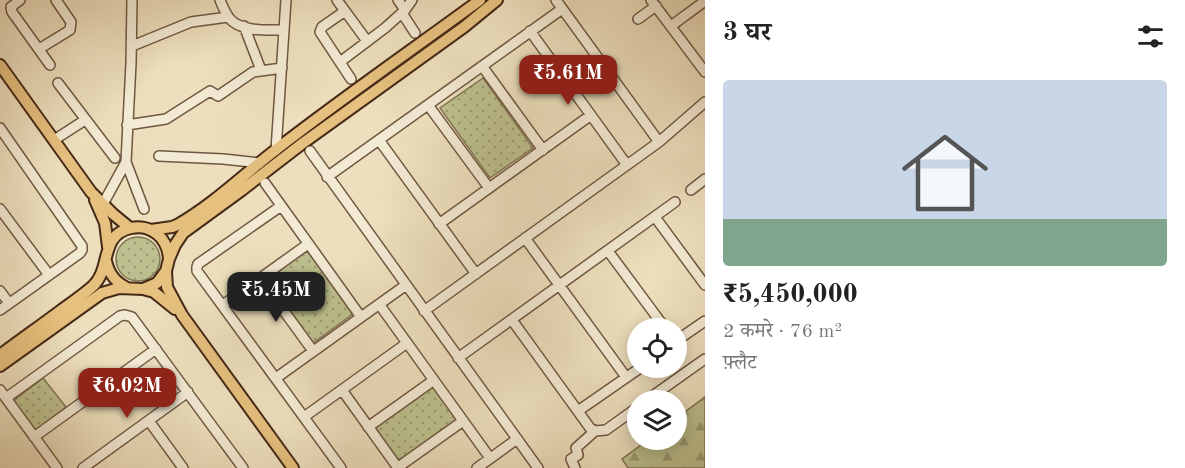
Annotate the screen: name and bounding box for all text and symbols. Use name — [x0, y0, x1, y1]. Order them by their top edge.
text: 3 घर — [723, 20, 771, 46]
icon: filters — [1134, 20, 1167, 53]
pin: ₹5.61M — [519, 55, 617, 106]
text: ₹5.61M — [533, 64, 603, 84]
icon: home — [891, 119, 999, 227]
pin: ₹5.45M — [227, 272, 325, 323]
text: ₹5.45M — [241, 281, 311, 301]
text: ₹5,450,000 — [723, 282, 858, 308]
map controls — [627, 318, 687, 450]
button: locate — [627, 318, 687, 378]
text: 2 कमरे · 76 m² — [723, 322, 842, 342]
text: फ़्लैट — [723, 354, 756, 374]
pin: ₹6.02M — [78, 368, 176, 419]
text: ₹6.02M — [92, 377, 162, 397]
button: layers — [627, 390, 687, 450]

